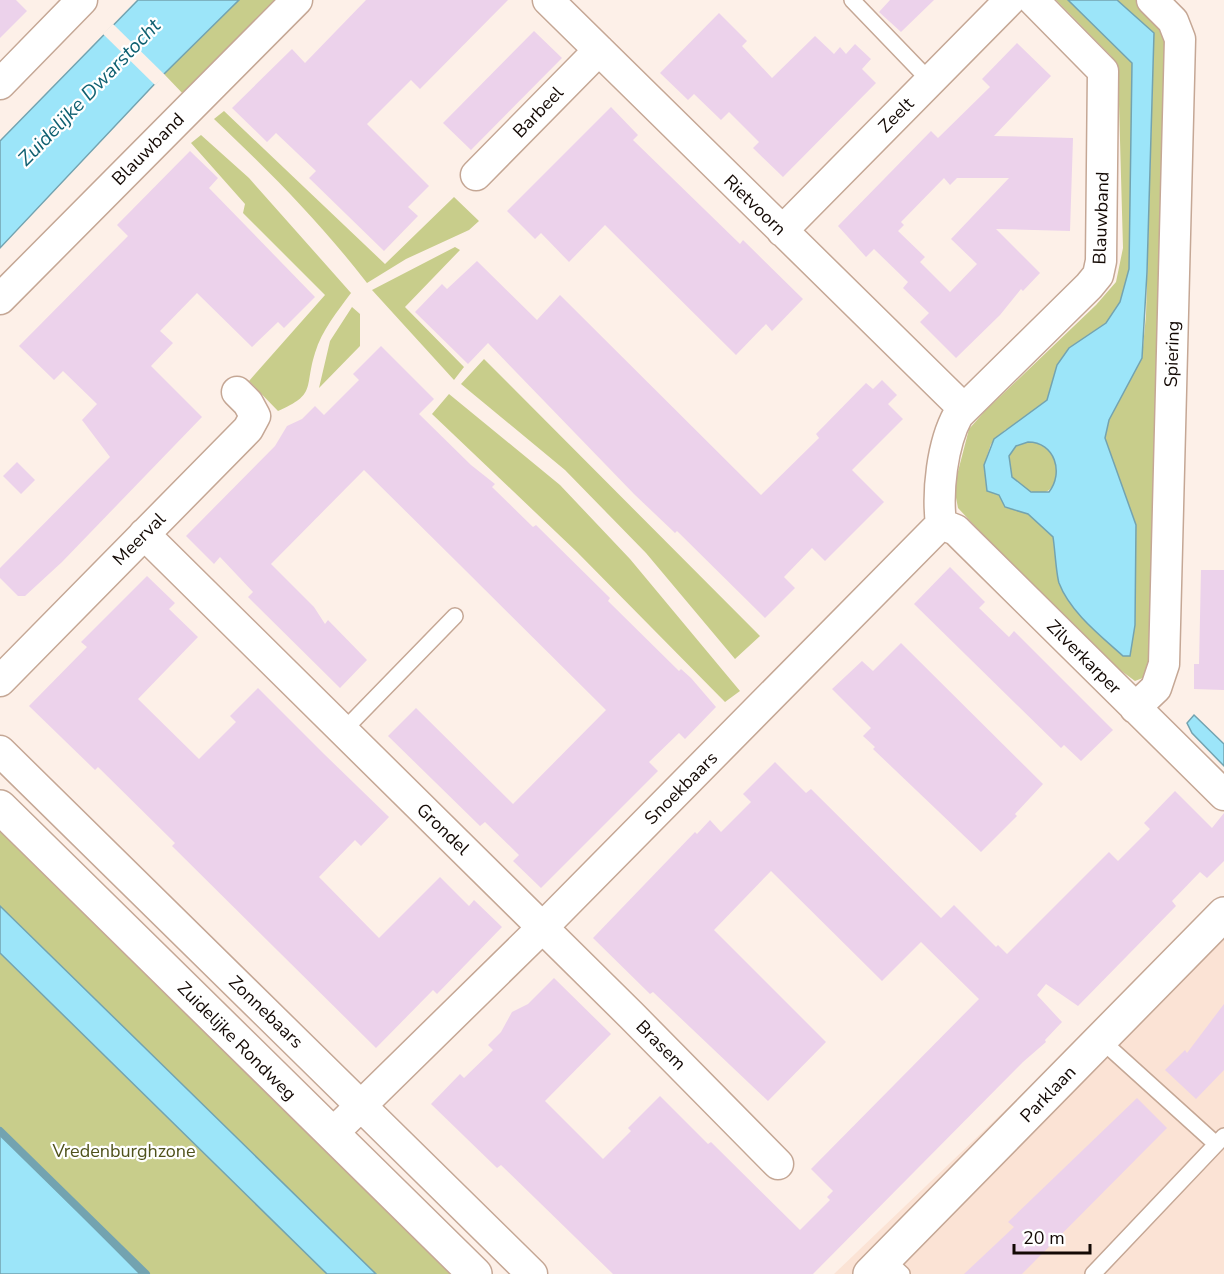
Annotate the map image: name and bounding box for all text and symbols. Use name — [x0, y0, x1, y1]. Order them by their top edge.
water label: Zuidelijke Dwarstocht — [12, 12, 167, 172]
street label: Barbeel — [507, 80, 569, 143]
street label: Zeelt — [873, 92, 919, 138]
street label: Blauwband — [107, 108, 189, 190]
street label: Rietvoorn — [719, 169, 791, 241]
street label: Blauwband — [1087, 171, 1115, 265]
street label: Spiering — [1159, 320, 1185, 388]
street label: Meerval — [107, 507, 171, 571]
street label: Zilverkarper — [1041, 614, 1127, 700]
street label: Snoekbaars — [639, 746, 723, 830]
street label: Grondel — [411, 798, 475, 861]
street label: Zonnebaars — [224, 970, 308, 1054]
street label: Zuidelijke Rondweg — [172, 976, 302, 1106]
street label: Brasem — [631, 1015, 691, 1075]
street label: Parklaan — [1015, 1060, 1081, 1128]
park label: Vredenburghzone — [51, 1139, 196, 1163]
scale bar — [1014, 1217, 1090, 1255]
text: 20 m — [1023, 1226, 1065, 1250]

